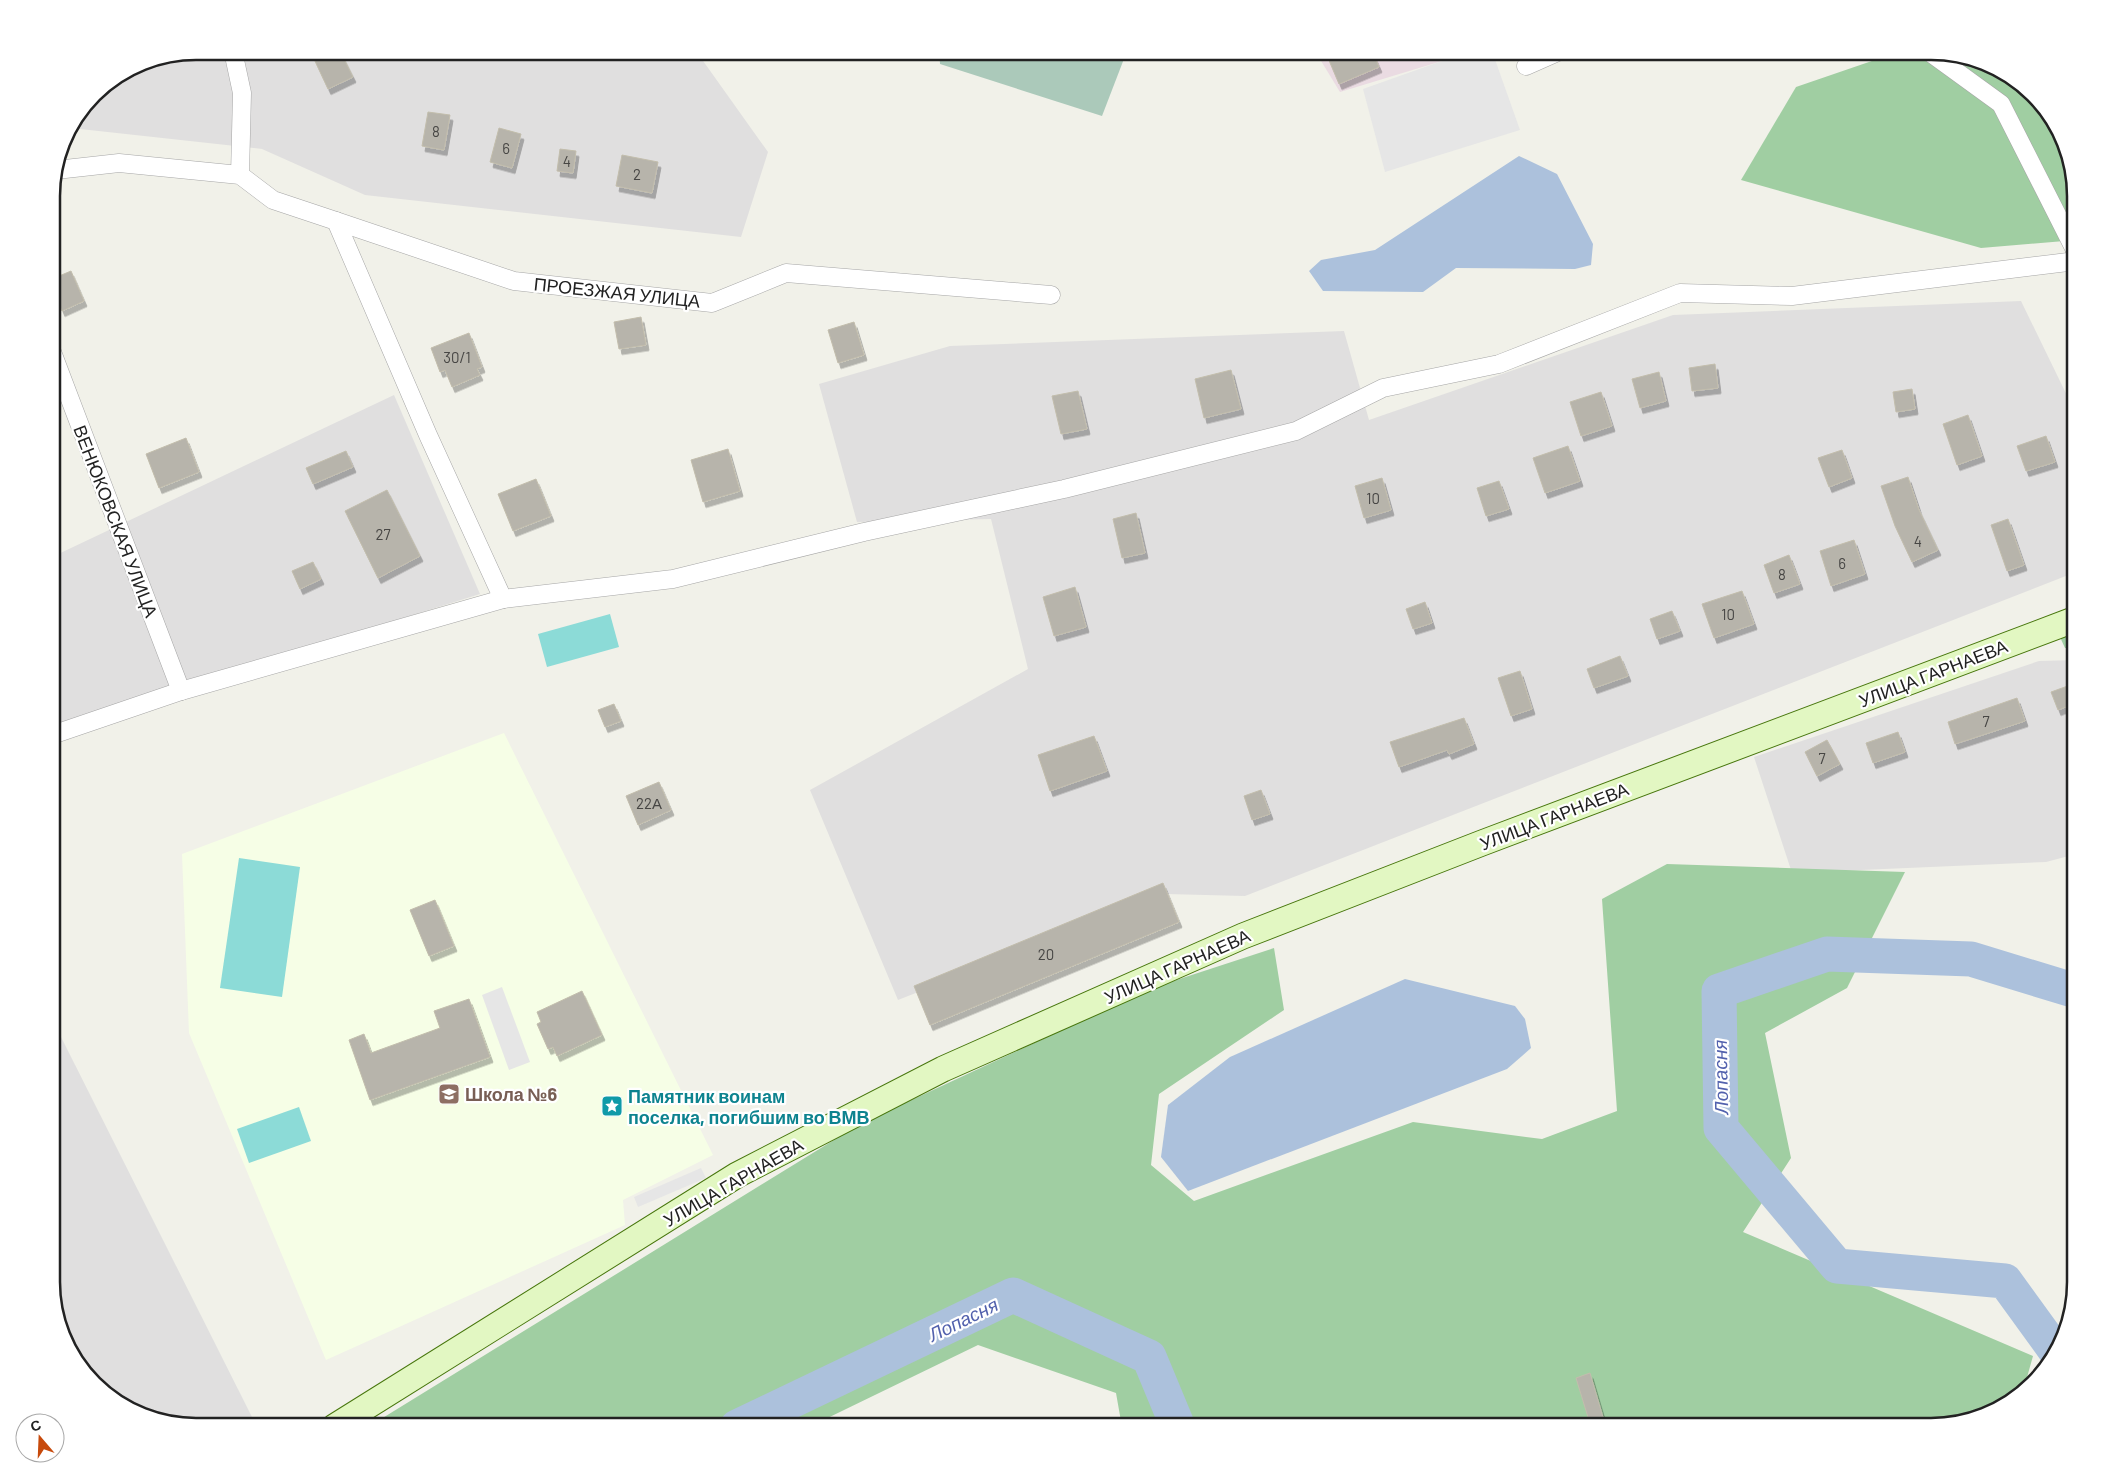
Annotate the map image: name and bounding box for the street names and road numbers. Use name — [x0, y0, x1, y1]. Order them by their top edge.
street label: ПРОЕЗЖАЯ УЛИЦА — [533, 272, 701, 312]
street label: ВЕНЮКОВСКАЯ УЛИЦА — [69, 422, 163, 620]
street label: УЛИЦА ГАРНАЕВА — [1856, 635, 2010, 711]
street label: УЛИЦА ГАРНАЕВА — [1477, 778, 1631, 854]
street label: УЛИЦА ГАРНАЕВА — [1101, 924, 1253, 1008]
street label: УЛИЦА ГАРНАЕВА — [659, 1133, 807, 1231]

